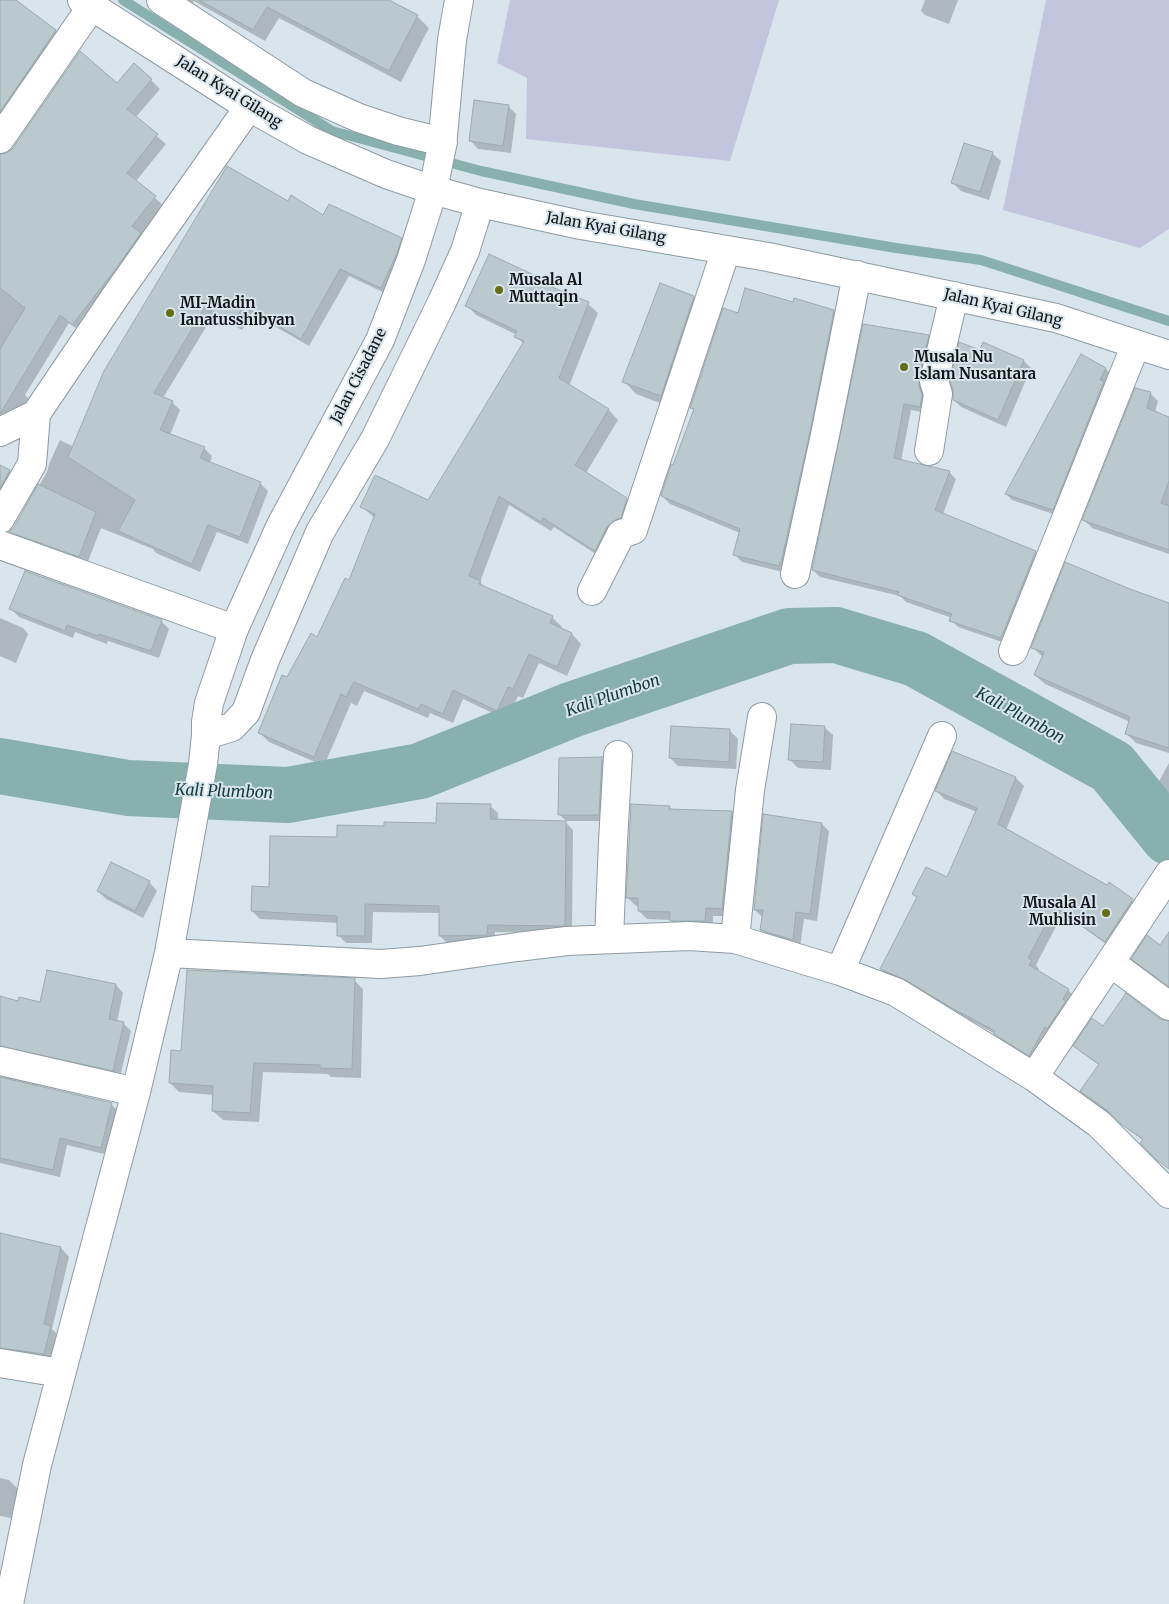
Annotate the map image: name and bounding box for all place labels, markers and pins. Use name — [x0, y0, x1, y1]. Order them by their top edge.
place label: Musala Al Muttaqin — [509, 272, 582, 307]
marker: Musala Al Muttaqin — [493, 284, 505, 296]
place label: MI-Madin Ianatusshibyan — [180, 295, 295, 330]
marker: MI-Madin Ianatusshibyan — [164, 307, 176, 319]
place label: Musala Nu Islam Nusantara — [914, 349, 1036, 384]
marker: Musala Nu Islam Nusantara — [898, 361, 910, 373]
place label: Musala Al Muhlisin — [1023, 895, 1096, 930]
marker: Musala Al Muhlisin — [1100, 907, 1112, 919]

